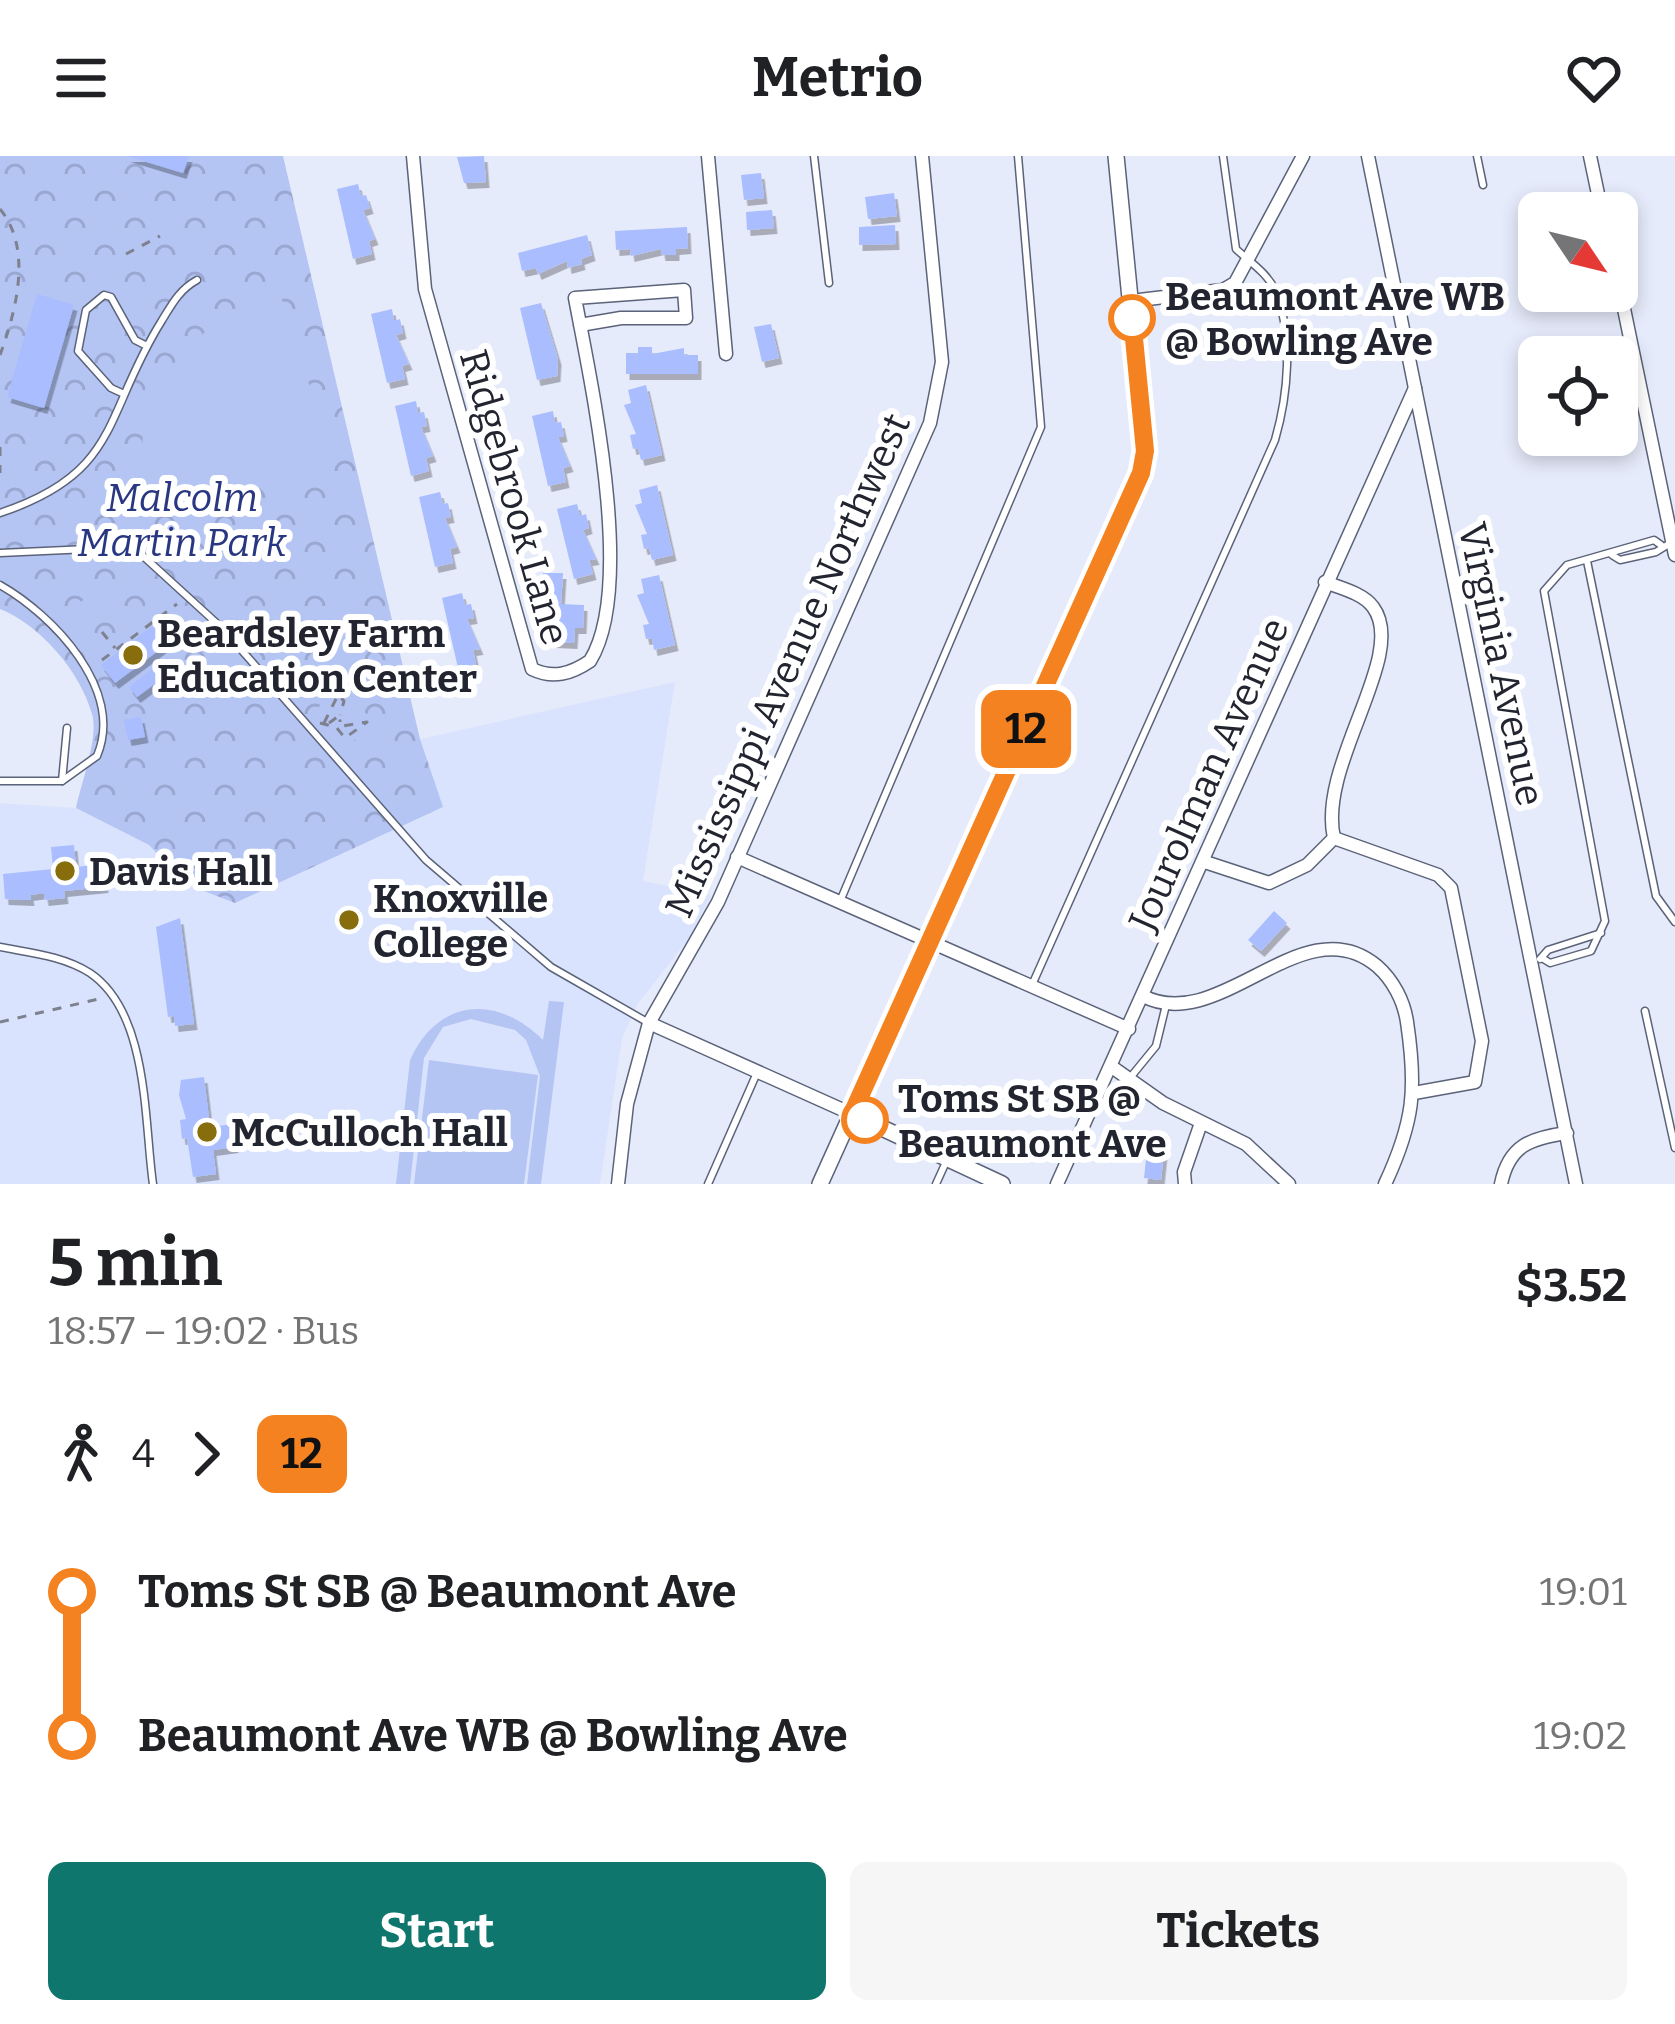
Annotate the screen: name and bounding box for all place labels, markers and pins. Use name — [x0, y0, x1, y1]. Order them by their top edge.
place label: Beaumont Ave WB @ Bowling Ave — [1165, 274, 1505, 365]
marker: Beaumont Ave WB @ Bowling Ave — [1110, 296, 1154, 340]
place label: Beardsley Farm Education Center — [157, 611, 477, 702]
marker: Beardsley Farm Education Center — [120, 642, 146, 668]
place label: Davis Hall — [89, 849, 273, 895]
marker: Davis Hall — [52, 858, 78, 884]
place label: Knoxville College — [373, 876, 548, 967]
marker: Knoxville College — [336, 907, 362, 933]
place label: Toms St SB @ Beaumont Ave — [898, 1076, 1167, 1167]
marker: Toms St SB @ Beaumont Ave — [843, 1098, 887, 1142]
place label: McCulloch Hall — [231, 1110, 508, 1156]
marker: McCulloch Hall — [194, 1119, 220, 1145]

